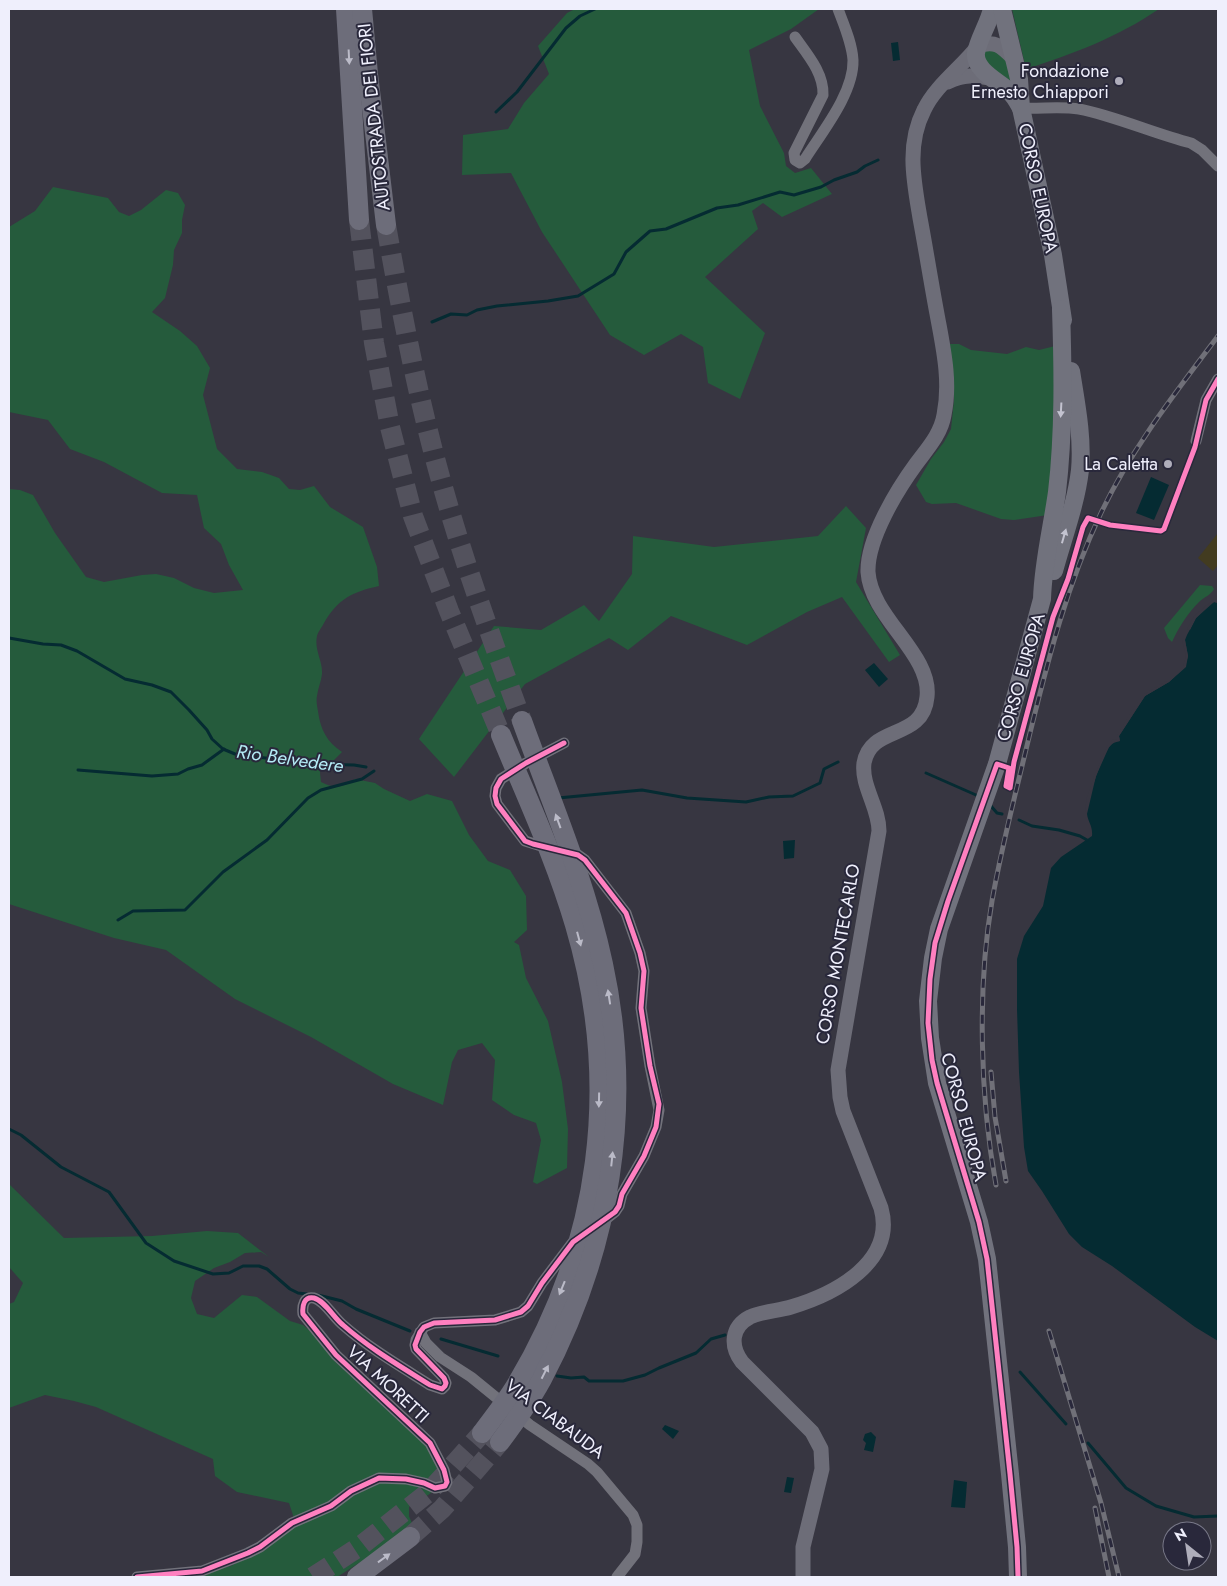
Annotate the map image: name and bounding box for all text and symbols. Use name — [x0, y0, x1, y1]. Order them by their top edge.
street label: AUTOSTRADA DEI FIORI — [351, 22, 397, 212]
one-way arrow — [345, 50, 353, 66]
place label: Fondazione Ernesto Chiappori — [971, 58, 1109, 105]
marker: Fondazione Ernesto Chiappori — [1113, 75, 1125, 87]
street label: CORSO EUROPA — [1012, 121, 1064, 255]
one-way arrow — [1057, 402, 1065, 418]
place label: La Caletta — [1084, 451, 1158, 477]
marker: La Caletta — [1162, 458, 1174, 470]
one-way arrow — [1060, 529, 1068, 544]
street label: CORSO EUROPA — [990, 610, 1052, 744]
water label: Rio Belvedere — [235, 738, 346, 779]
one-way arrow — [554, 813, 562, 828]
street label: CORSO MONTECARLO — [809, 862, 867, 1046]
one-way arrow — [575, 932, 583, 947]
one-way arrow — [605, 989, 613, 1005]
street label: CORSO EUROPA — [934, 1050, 994, 1184]
one-way arrow — [595, 1092, 603, 1108]
one-way arrow — [608, 1151, 616, 1167]
one-way arrow — [558, 1281, 566, 1296]
street label: VIA MORETTI — [341, 1339, 435, 1429]
one-way arrow — [541, 1365, 549, 1379]
street label: VIA CIABAUDA — [500, 1373, 610, 1465]
north arrow — [1162, 1521, 1212, 1571]
text: N — [1171, 1523, 1190, 1546]
one-way arrow — [377, 1552, 390, 1563]

